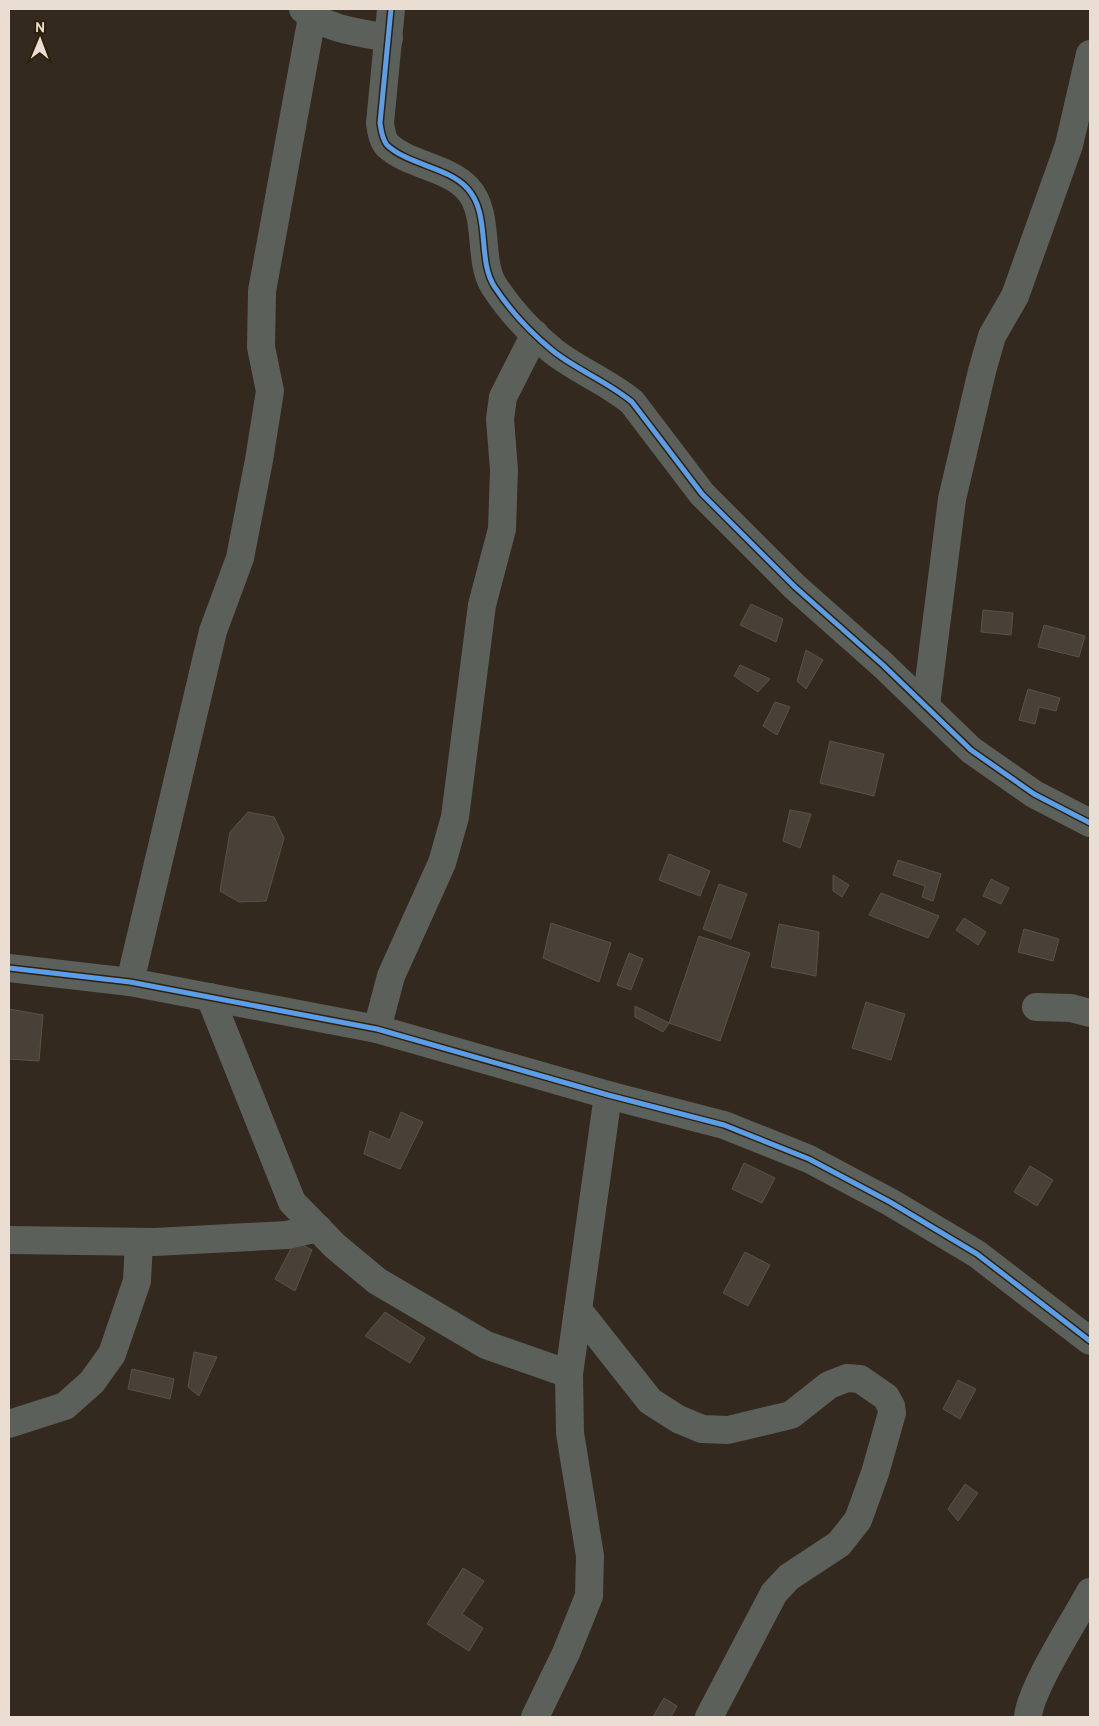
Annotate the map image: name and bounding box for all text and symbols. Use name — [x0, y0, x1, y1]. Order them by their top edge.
north arrow — [15, 15, 65, 65]
text: N — [35, 20, 45, 37]

